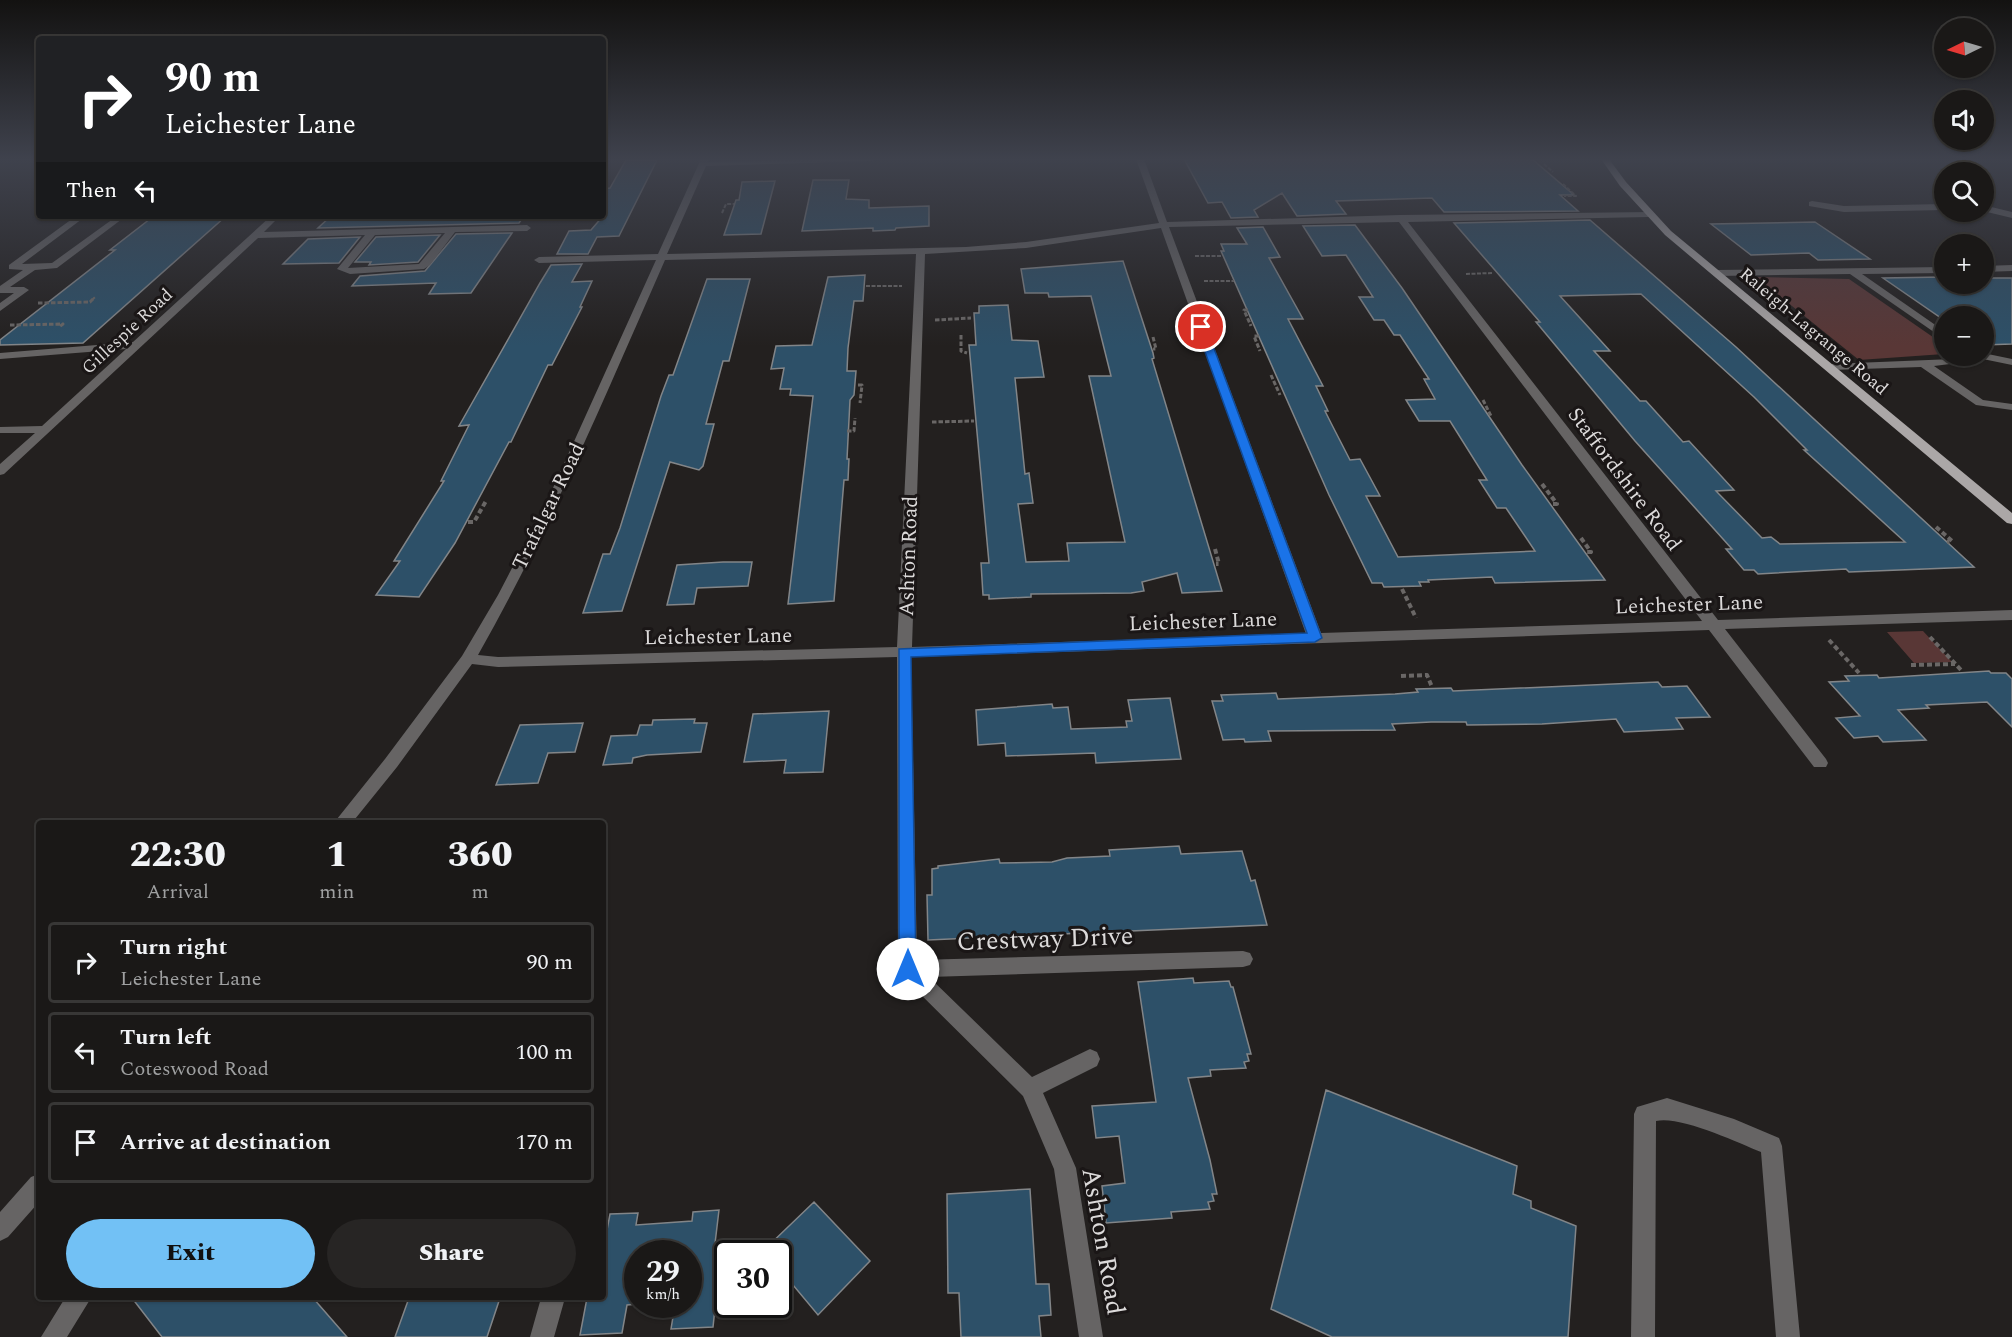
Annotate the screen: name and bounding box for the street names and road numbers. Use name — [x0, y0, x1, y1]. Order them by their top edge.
street label: Raleigh-Lagrange Road — [1733, 261, 1894, 402]
street label: Gillespie Road — [76, 282, 179, 381]
street label: Staffordshire Road — [1559, 401, 1689, 559]
street label: Trafalgar Road — [504, 437, 594, 576]
street label: Ashton Road — [891, 495, 927, 617]
street label: Leichester Lane — [1614, 586, 1764, 624]
street label: Leichester Lane — [1128, 603, 1278, 641]
street label: Leichester Lane — [644, 620, 793, 654]
street label: Crestway Drive — [956, 916, 1134, 962]
street label: Ashton Road — [1070, 1164, 1136, 1318]

